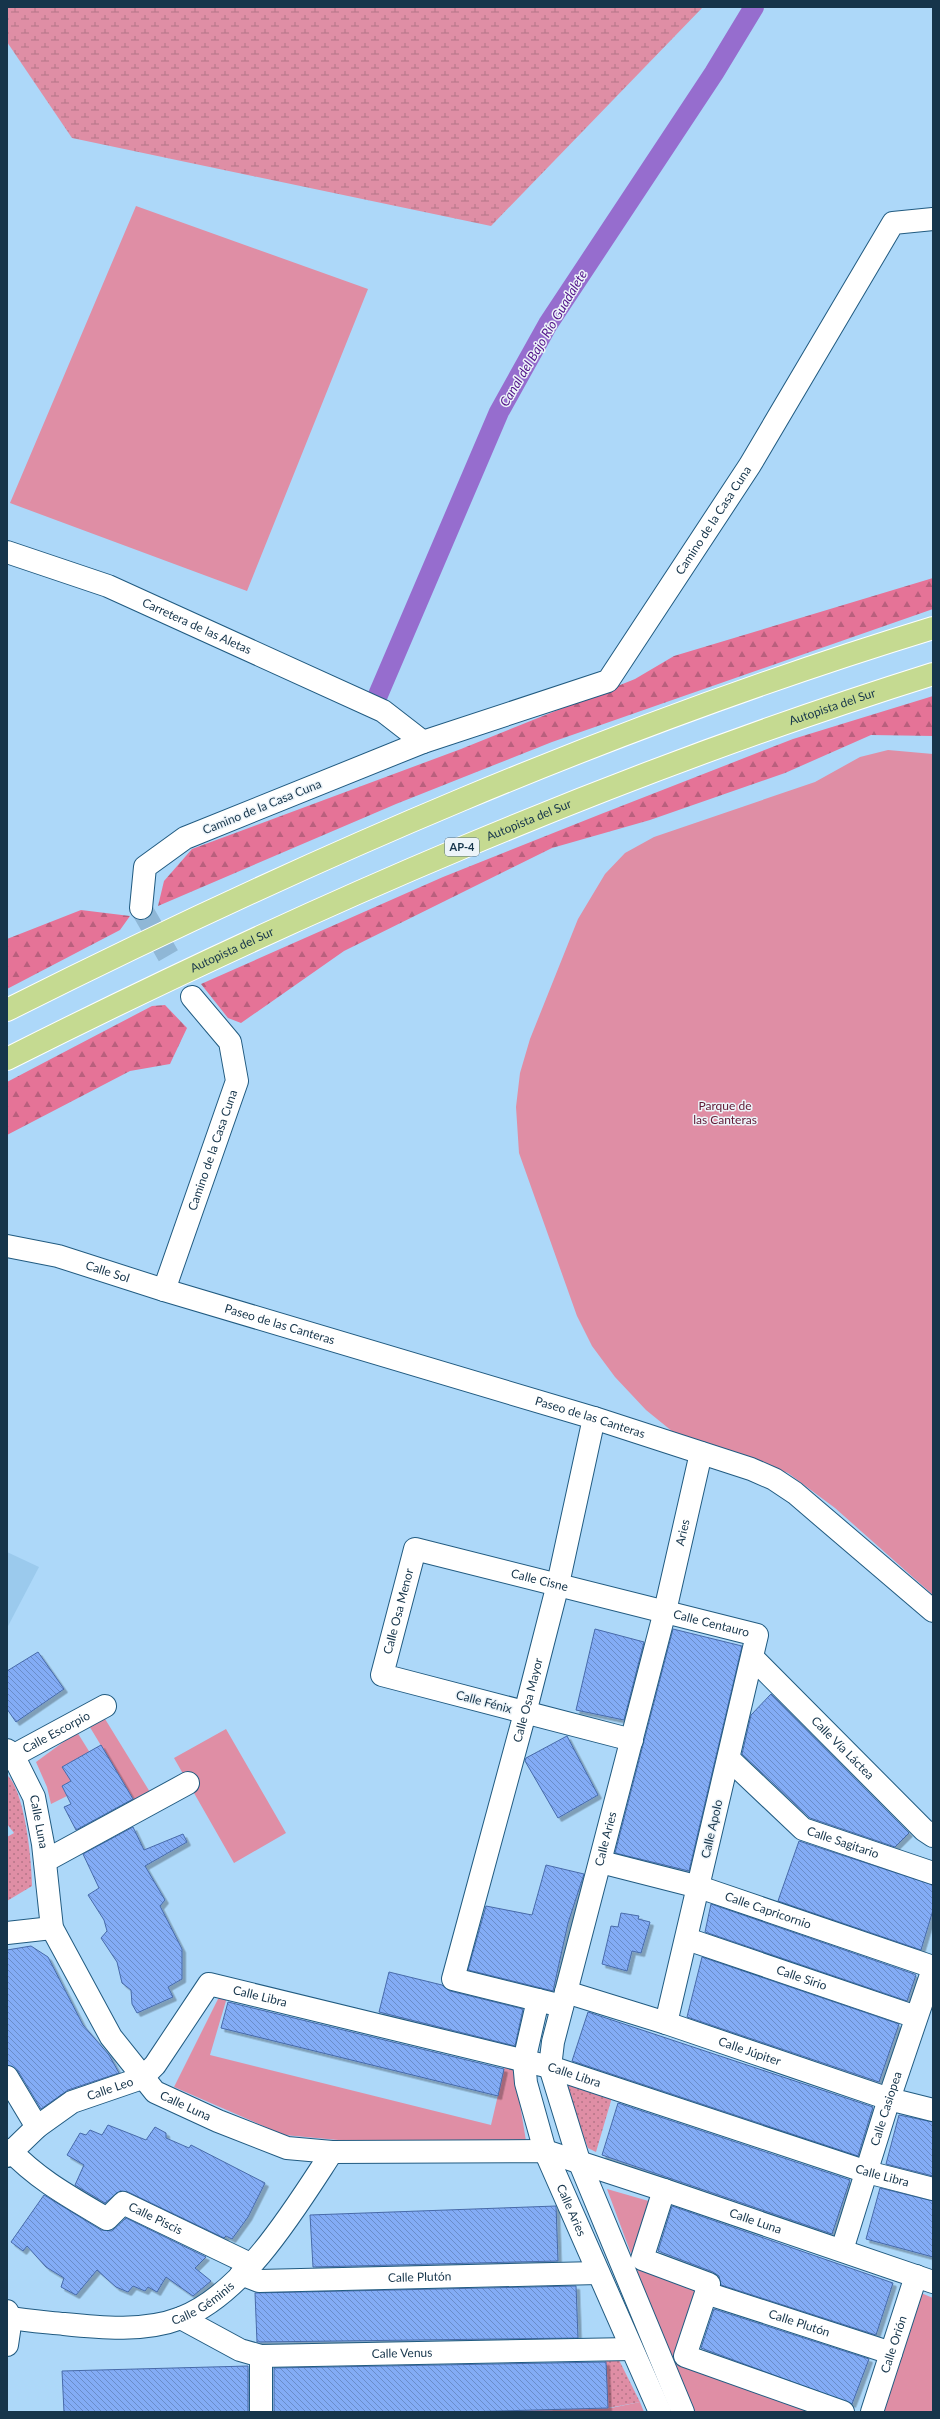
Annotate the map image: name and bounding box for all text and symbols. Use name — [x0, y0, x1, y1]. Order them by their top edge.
water label: Canal del Bajo Río Guadalete — [496, 267, 590, 409]
street label: Camino de la Casa Cuna — [672, 463, 754, 577]
street label: Carretera de las Aletas — [140, 595, 254, 657]
street label: Autopista del Sur — [787, 685, 878, 728]
street label: Camino de la Casa Cuna — [200, 776, 323, 837]
street label: Autopista del Sur — [484, 796, 574, 844]
road number: AP-4 — [445, 838, 479, 856]
street label: Autopista del Sur — [188, 923, 276, 975]
street label: Camino de la Casa Cuna — [184, 1088, 240, 1213]
park label: Parque de las Canteras — [693, 1098, 757, 1127]
street label: Calle Sol — [84, 1257, 132, 1285]
street label: Paseo de las Canteras — [223, 1300, 337, 1347]
street label: Paseo de las Canteras — [533, 1393, 647, 1441]
street label: Aries — [672, 1518, 693, 1547]
street label: Calle Cisne — [510, 1565, 570, 1594]
street label: Calle Osa Menor — [380, 1566, 417, 1656]
street label: Calle Centauro — [672, 1606, 751, 1640]
street label: Calle Osa Mayor — [509, 1656, 546, 1744]
street label: Calle Fénix — [455, 1687, 514, 1716]
street label: Calle Escorpio — [20, 1708, 92, 1756]
street label: Calle Vía Láctea — [808, 1713, 877, 1782]
street label: Calle Luna — [27, 1794, 51, 1849]
street label: Calle Apolo — [697, 1798, 726, 1860]
street label: Calle Aries — [591, 1810, 620, 1868]
street label: Calle Sagitario — [805, 1823, 881, 1861]
street label: Calle Capricornio — [723, 1888, 813, 1932]
street label: Calle Sirio — [774, 1962, 829, 1993]
street label: Calle Libra — [232, 1982, 289, 2010]
street label: Calle Júpiter — [717, 2033, 784, 2069]
street label: Calle Libra — [546, 2059, 603, 2090]
street label: Calle Casiopea — [867, 2070, 905, 2148]
street label: Calle Leo — [85, 2074, 135, 2103]
street label: Calle Luna — [158, 2087, 213, 2124]
street label: Calle Libra — [853, 2161, 911, 2190]
street label: Calle Aries — [553, 2182, 590, 2238]
street label: Calle Piscis — [126, 2199, 185, 2237]
street label: Calle Luna — [728, 2205, 784, 2237]
street label: Calle Plutón — [388, 2268, 452, 2285]
street label: Calle Géminis — [169, 2278, 237, 2328]
street label: Calle Plutón — [767, 2306, 832, 2340]
street label: Calle Orión — [877, 2314, 910, 2375]
street label: Calle Venus — [371, 2345, 433, 2361]

